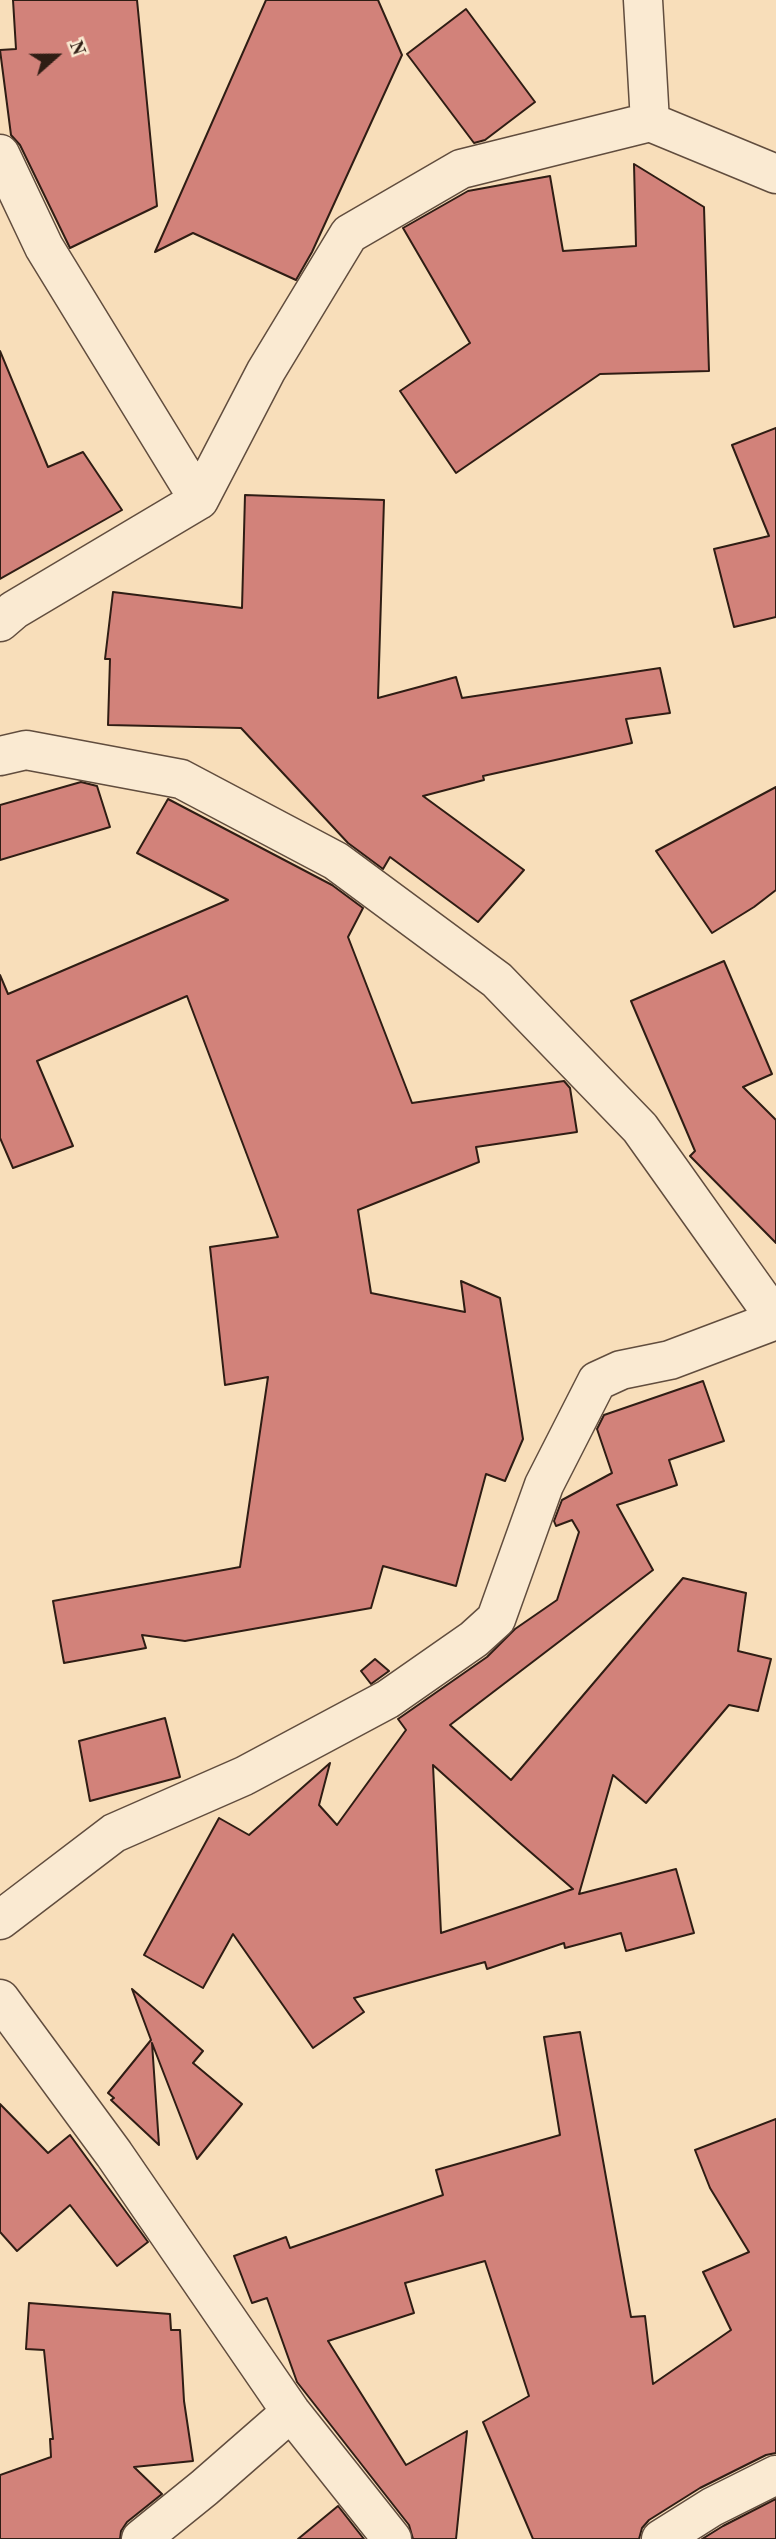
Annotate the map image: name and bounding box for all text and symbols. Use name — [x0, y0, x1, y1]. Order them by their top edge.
north arrow — [21, 21, 91, 91]
text: N — [65, 38, 88, 58]

